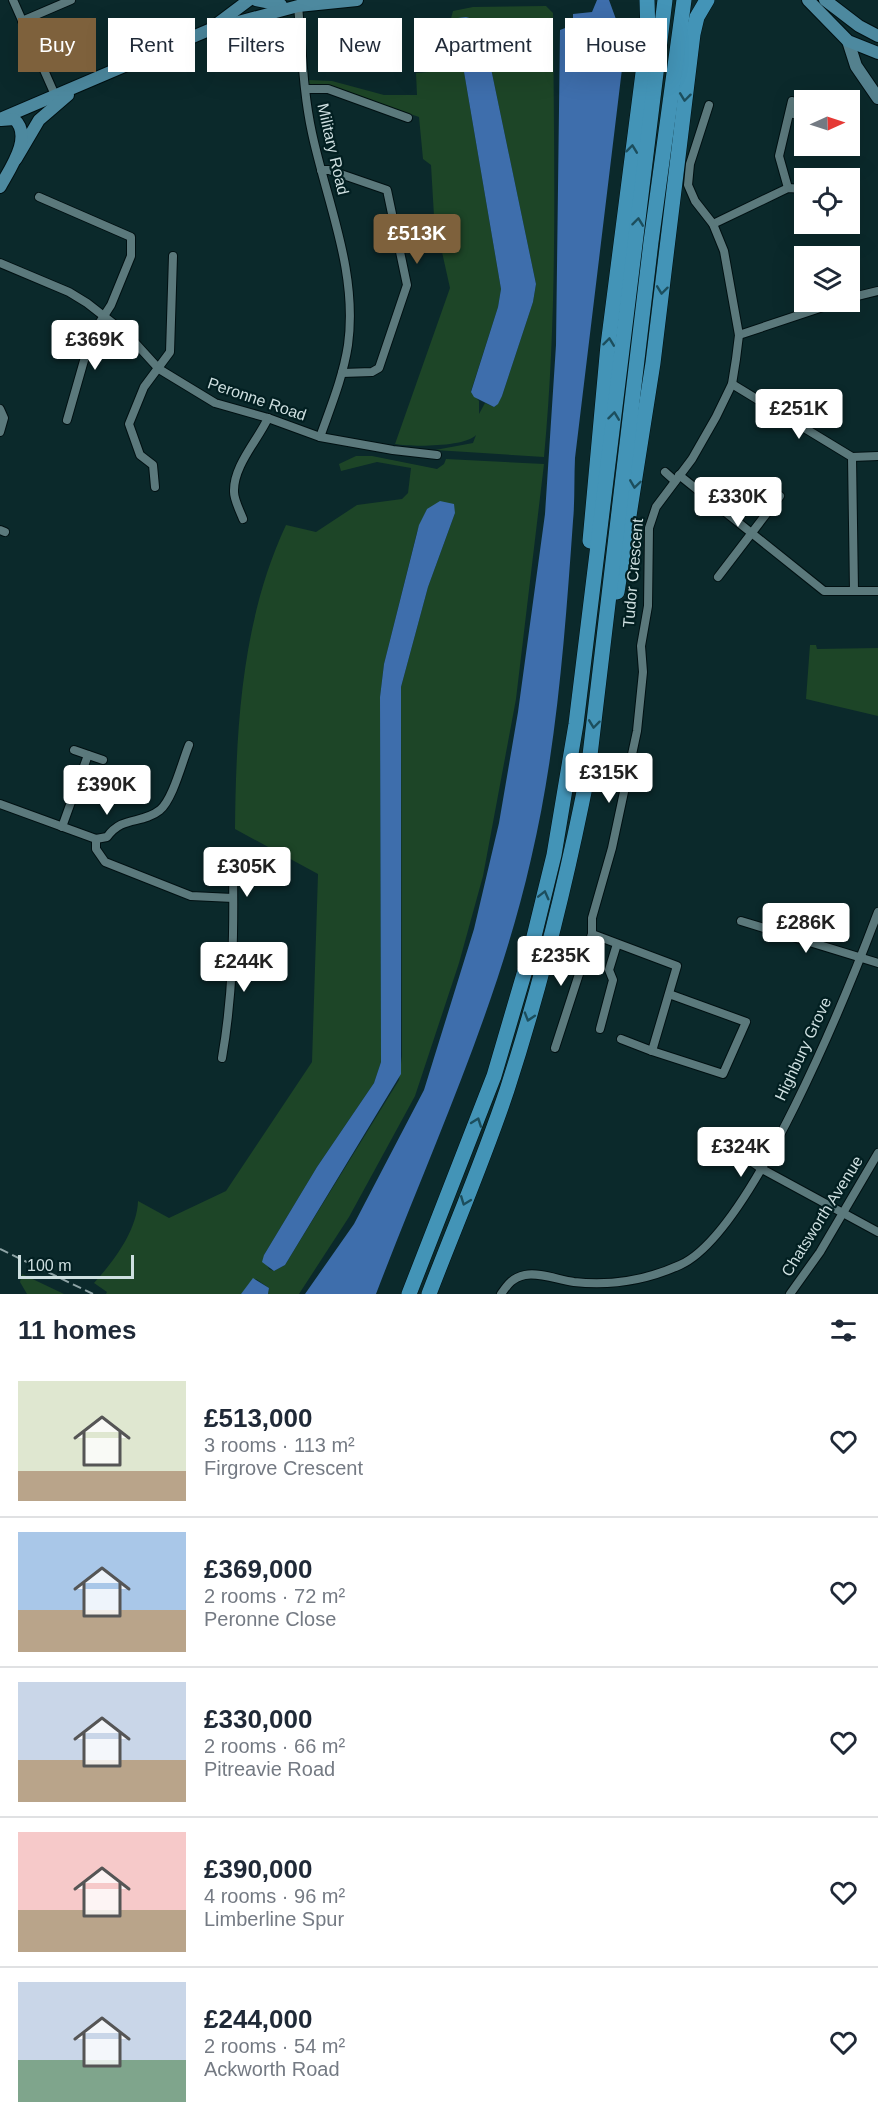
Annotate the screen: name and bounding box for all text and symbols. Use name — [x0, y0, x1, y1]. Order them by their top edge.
chip: Buy — [18, 18, 96, 72]
chip: Rent — [108, 18, 195, 72]
chip: Filters — [207, 18, 306, 72]
chip: New — [318, 18, 402, 72]
chip: Apartment — [414, 18, 553, 72]
chip: House — [565, 18, 667, 72]
north arrow — [794, 90, 860, 156]
map controls — [794, 90, 860, 312]
one-way arrow — [680, 92, 692, 101]
street label: Military Road — [314, 102, 352, 196]
one-way arrow — [625, 144, 638, 153]
button: locate — [794, 168, 860, 234]
pin: £513K — [375, 214, 459, 265]
one-way arrow — [632, 218, 644, 227]
text: £513K — [388, 222, 446, 244]
button: layers — [794, 246, 860, 312]
one-way arrow — [656, 286, 668, 295]
pin: £369K — [53, 320, 137, 371]
text: £369K — [66, 328, 124, 350]
one-way arrow — [602, 338, 615, 347]
street label: Peronne Road — [205, 374, 309, 424]
pin: £251K — [757, 389, 841, 440]
text: £251K — [770, 397, 828, 419]
one-way arrow — [608, 411, 620, 420]
pin: £330K — [696, 477, 780, 528]
one-way arrow — [629, 479, 641, 488]
text: £330K — [709, 485, 767, 507]
street label: Tudor Crescent — [620, 517, 646, 628]
one-way arrow — [588, 720, 601, 729]
pin: £315K — [567, 753, 651, 804]
text: £315K — [580, 761, 638, 783]
pin: £390K — [65, 765, 149, 816]
text: £390K — [78, 773, 136, 795]
pin: £305K — [205, 847, 289, 898]
text: £305K — [218, 855, 276, 877]
one-way arrow — [537, 891, 550, 901]
pin: £286K — [764, 903, 848, 954]
text: £286K — [777, 911, 835, 933]
pin: £235K — [519, 936, 603, 987]
pin: £244K — [202, 942, 286, 993]
text: £235K — [532, 944, 590, 966]
text: £244K — [215, 950, 273, 972]
street label: Highbury Grove — [772, 995, 834, 1103]
one-way arrow — [524, 1011, 536, 1022]
one-way arrow — [469, 1117, 482, 1128]
pin: £324K — [699, 1127, 783, 1178]
text: £324K — [712, 1135, 770, 1157]
street label: Chatsworth Avenue — [778, 1153, 866, 1279]
one-way arrow — [460, 1195, 473, 1206]
scale bar — [18, 1252, 134, 1280]
text: 100 m — [27, 1257, 71, 1274]
icon: filters — [827, 1314, 860, 1347]
text: 11 homes — [18, 1315, 137, 1345]
text: £513,000 — [204, 1403, 312, 1433]
icon: home — [66, 1405, 138, 1477]
icon: heart — [827, 1425, 860, 1458]
text: 3 rooms · 113 m² — [204, 1434, 355, 1456]
text: Firgrove Crescent — [204, 1457, 363, 1479]
text: £369,000 — [204, 1554, 312, 1584]
icon: home — [66, 1556, 138, 1628]
icon: heart — [827, 1576, 860, 1609]
text: 2 rooms · 72 m² — [204, 1585, 345, 1607]
text: Peronne Close — [204, 1608, 336, 1630]
text: £330,000 — [204, 1704, 312, 1734]
icon: home — [66, 1706, 138, 1778]
icon: heart — [827, 1726, 860, 1759]
text: 2 rooms · 66 m² — [204, 1735, 345, 1757]
text: Pitreavie Road — [204, 1758, 335, 1780]
text: £390,000 — [204, 1854, 312, 1884]
icon: home — [66, 1856, 138, 1928]
icon: heart — [827, 1876, 860, 1909]
text: 4 rooms · 96 m² — [204, 1885, 345, 1907]
text: Limberline Spur — [204, 1908, 344, 1930]
text: £244,000 — [204, 2004, 312, 2034]
icon: home — [66, 2006, 138, 2078]
icon: heart — [827, 2026, 860, 2059]
text: 2 rooms · 54 m² — [204, 2035, 345, 2057]
text: Ackworth Road — [204, 2058, 340, 2080]

